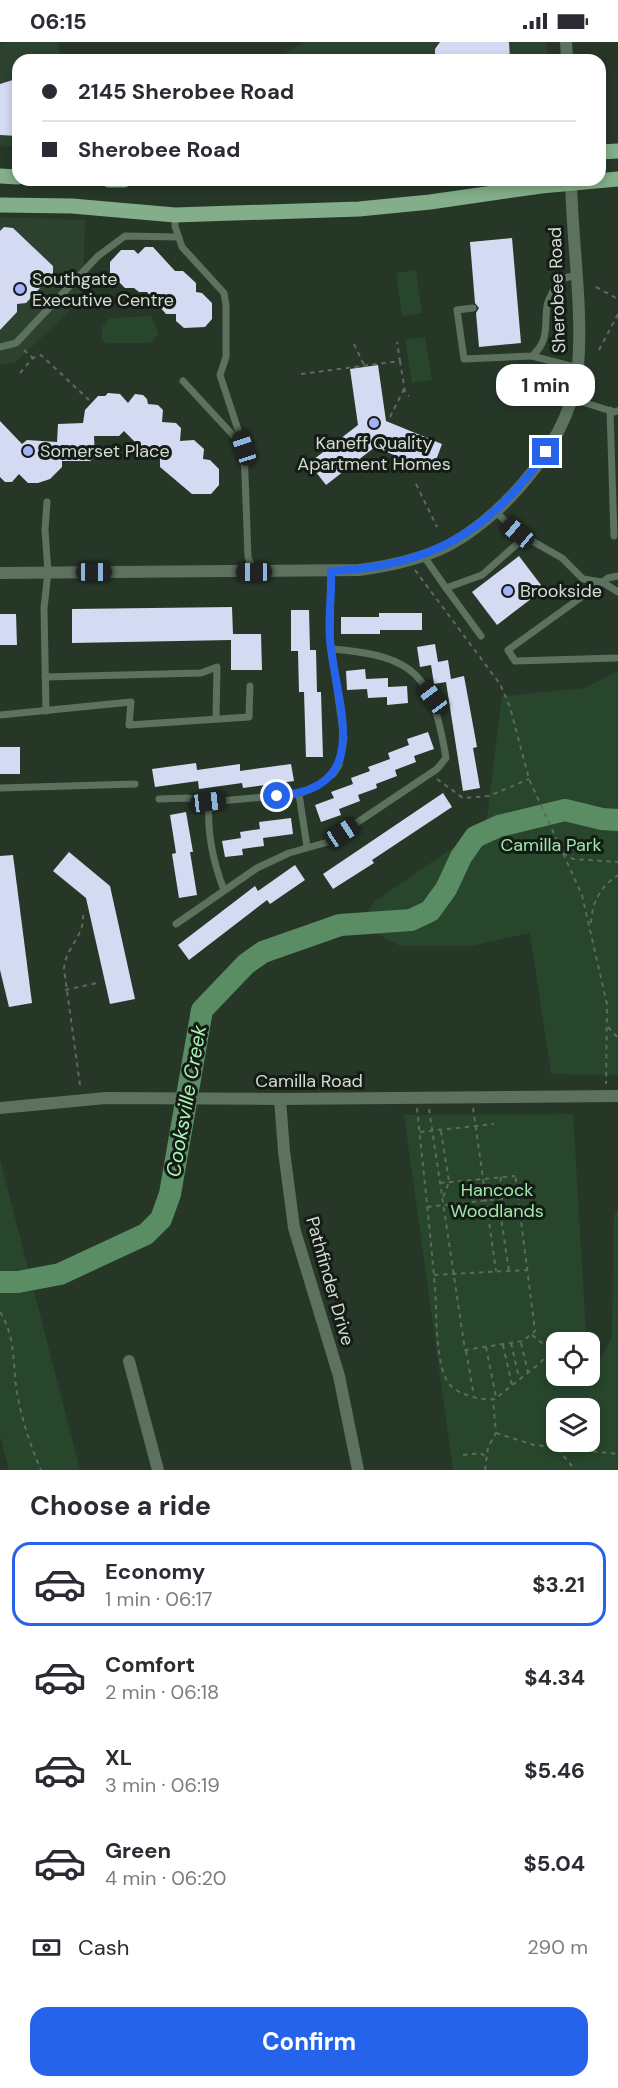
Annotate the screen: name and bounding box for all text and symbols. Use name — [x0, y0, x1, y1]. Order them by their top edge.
text: 06:15 — [30, 7, 87, 36]
text: 2145 Sherobee Road — [78, 77, 294, 106]
text: Sherobee Road — [78, 135, 240, 164]
street label: Sherobee Road — [543, 226, 571, 354]
place label: Southgate Executive Centre — [32, 267, 174, 312]
marker: Southgate Executive Centre — [13, 282, 27, 296]
callout: 1 min — [496, 365, 596, 407]
text: 1 min — [521, 372, 570, 398]
marker: Kaneff Quality Apartment Homes — [367, 416, 381, 430]
car — [230, 428, 258, 468]
place label: Kaneff Quality Apartment Homes — [297, 431, 451, 476]
route end — [532, 438, 559, 465]
place label: Somerset Place — [40, 439, 170, 463]
marker: Somerset Place — [21, 444, 35, 458]
car — [498, 515, 538, 551]
car — [76, 563, 112, 581]
car — [236, 563, 272, 581]
place label: Brookside — [520, 579, 602, 603]
marker: Brookside — [501, 584, 515, 598]
car — [415, 678, 451, 718]
route start — [263, 782, 290, 809]
car — [189, 791, 227, 813]
car — [322, 816, 362, 850]
park label: Camilla Park — [500, 833, 602, 857]
water label: Cooksville Creek — [160, 1022, 212, 1179]
street label: Camilla Road — [255, 1069, 363, 1093]
park label: Hancock Woodlands — [450, 1178, 544, 1223]
street label: Pathfinder Drive — [300, 1214, 360, 1348]
map controls — [546, 1332, 600, 1452]
button: locate — [546, 1332, 600, 1386]
button: layers — [546, 1398, 600, 1452]
text: Choose a ride — [30, 1488, 211, 1523]
icon: car — [33, 1557, 87, 1611]
text: Economy — [105, 1557, 205, 1586]
text: $3.21 — [532, 1570, 585, 1599]
text: 1 min · 06:17 — [105, 1586, 212, 1612]
icon: car — [33, 1650, 87, 1704]
text: Comfort — [105, 1650, 195, 1679]
text: $4.34 — [524, 1663, 585, 1692]
text: 2 min · 06:18 — [105, 1679, 219, 1705]
icon: car — [33, 1743, 87, 1797]
text: XL — [105, 1743, 132, 1772]
text: $5.46 — [524, 1756, 585, 1785]
text: 3 min · 06:19 — [105, 1772, 220, 1798]
icon: car — [33, 1836, 87, 1890]
text: Green — [105, 1836, 171, 1865]
text: $5.04 — [524, 1849, 585, 1878]
text: 4 min · 06:20 — [105, 1865, 226, 1891]
icon: cash — [30, 1931, 63, 1964]
text: Cash — [78, 1933, 129, 1962]
text: 290 m — [527, 1934, 588, 1960]
button: Confirm — [30, 2007, 588, 2076]

